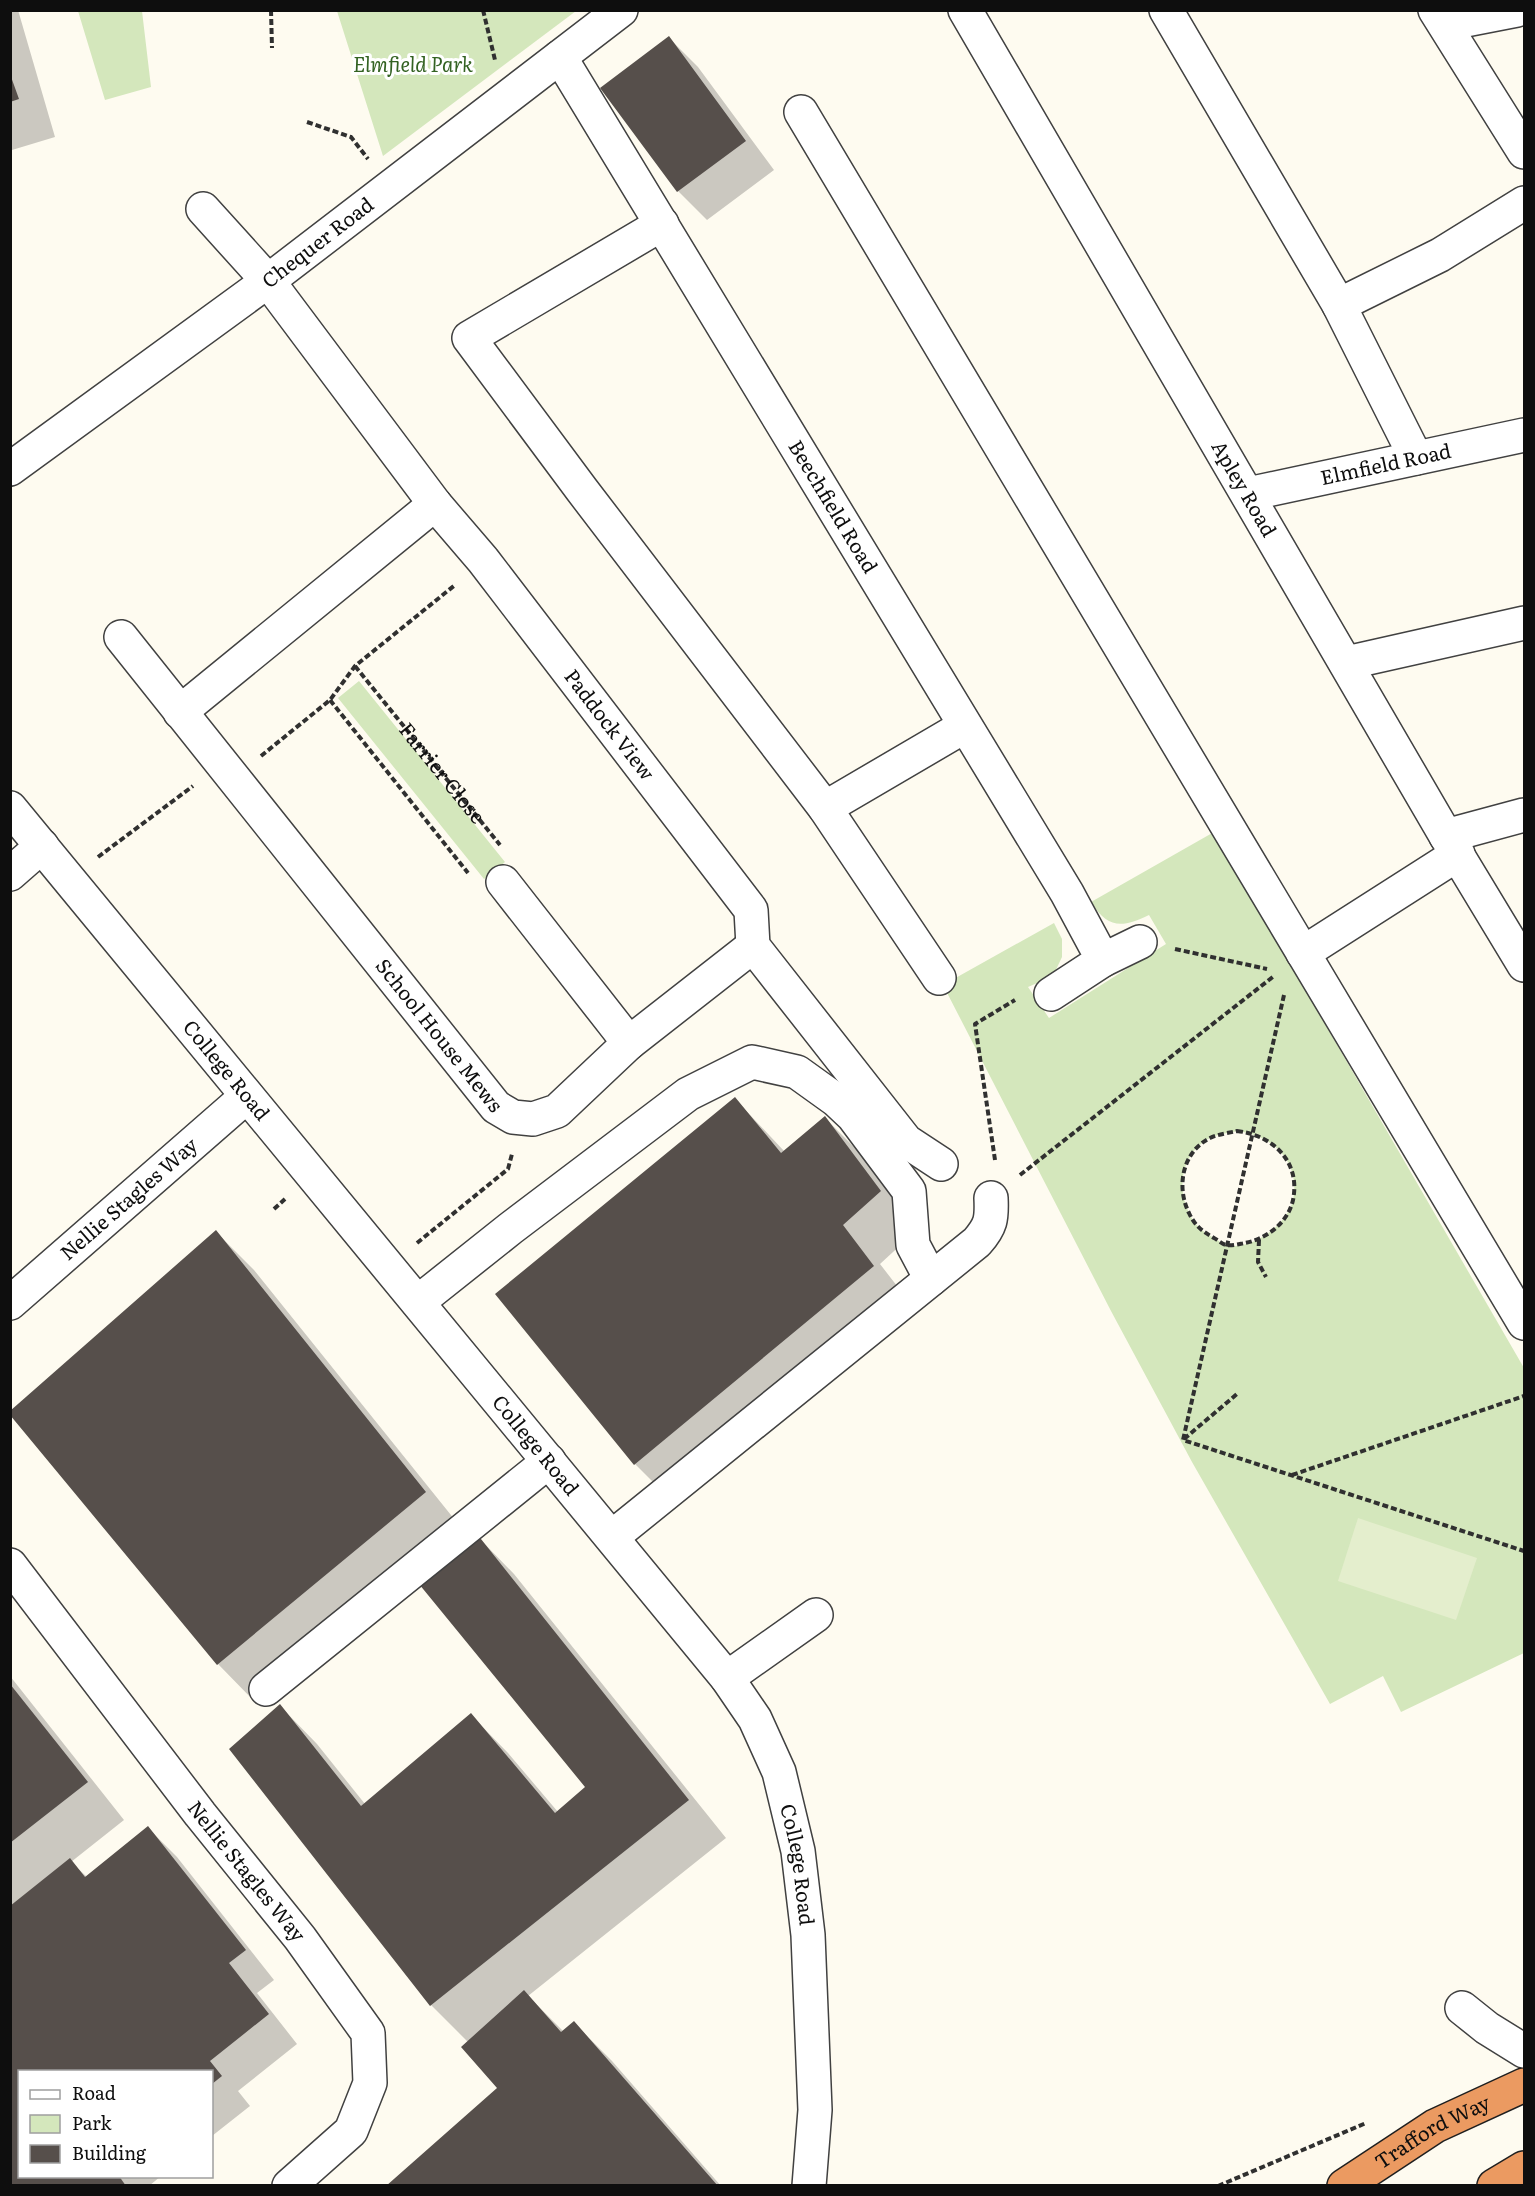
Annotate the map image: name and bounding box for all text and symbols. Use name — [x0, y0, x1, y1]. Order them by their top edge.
park label: Elmfield Park — [353, 48, 473, 78]
street label: Chequer Road — [254, 188, 379, 294]
street label: Beechfield Road — [782, 433, 887, 578]
street label: Apley Road — [1206, 434, 1285, 542]
street label: Elmfield Road — [1317, 434, 1454, 491]
street label: Paddock View — [558, 662, 664, 786]
street label: Farrier Close — [393, 715, 494, 829]
street label: School House Mews — [370, 951, 511, 1118]
street label: College Road — [177, 1012, 278, 1126]
street label: Nellie Stagles Way — [52, 1129, 203, 1266]
street label: College Road — [486, 1387, 587, 1501]
street label: Nellie Stagles Way — [182, 1793, 314, 1948]
street label: College Road — [774, 1801, 824, 1927]
legend — [18, 2070, 213, 2178]
text: Road — [72, 2079, 116, 2106]
street label: Trafford Way — [1368, 2086, 1495, 2175]
text: Park — [72, 2109, 113, 2136]
text: Building — [72, 2139, 147, 2166]

